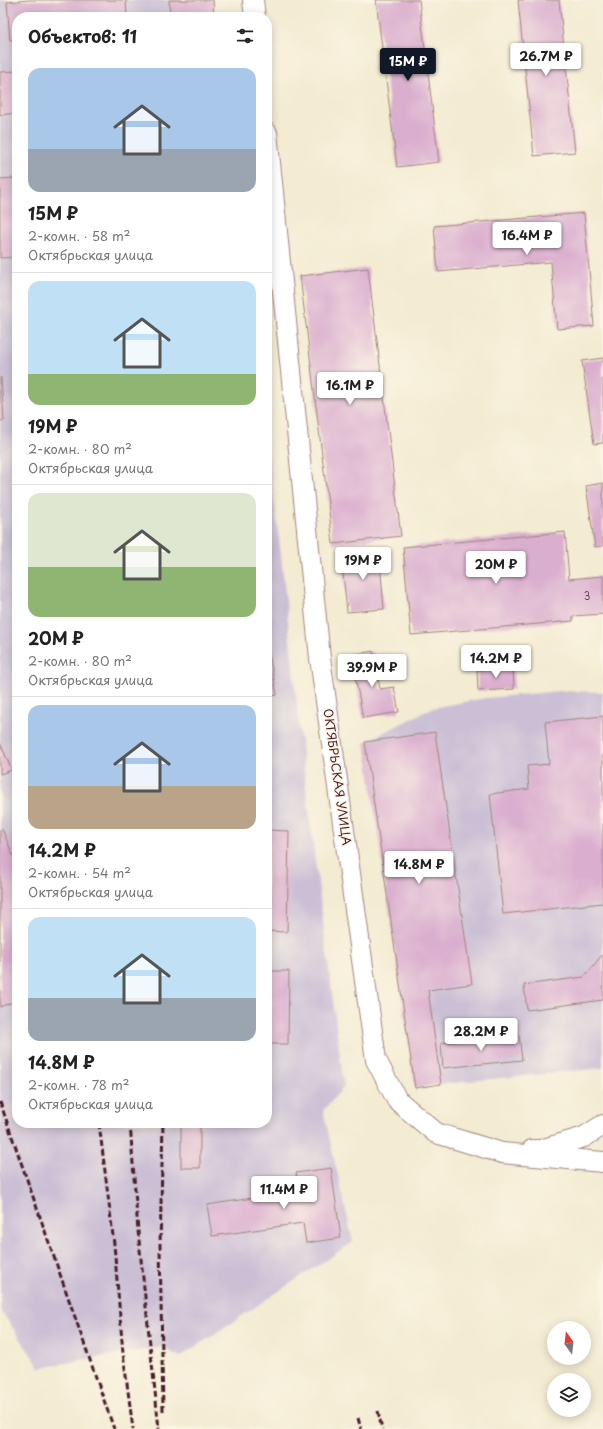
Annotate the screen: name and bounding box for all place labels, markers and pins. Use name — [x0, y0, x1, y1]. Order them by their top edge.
pin: 26.7M ₽ — [509, 43, 583, 77]
pin: 15M ₽ — [380, 48, 436, 82]
pin: 16.4M ₽ — [490, 222, 564, 256]
pin: 16.1M ₽ — [313, 372, 387, 406]
pin: 19M ₽ — [335, 547, 391, 581]
pin: 20M ₽ — [468, 551, 524, 585]
pin: 14.2M ₽ — [459, 645, 533, 679]
pin: 39.9M ₽ — [335, 654, 409, 688]
pin: 14.8M ₽ — [382, 851, 456, 885]
pin: 28.2M ₽ — [444, 1018, 518, 1052]
pin: 11.4M ₽ — [247, 1176, 321, 1210]

